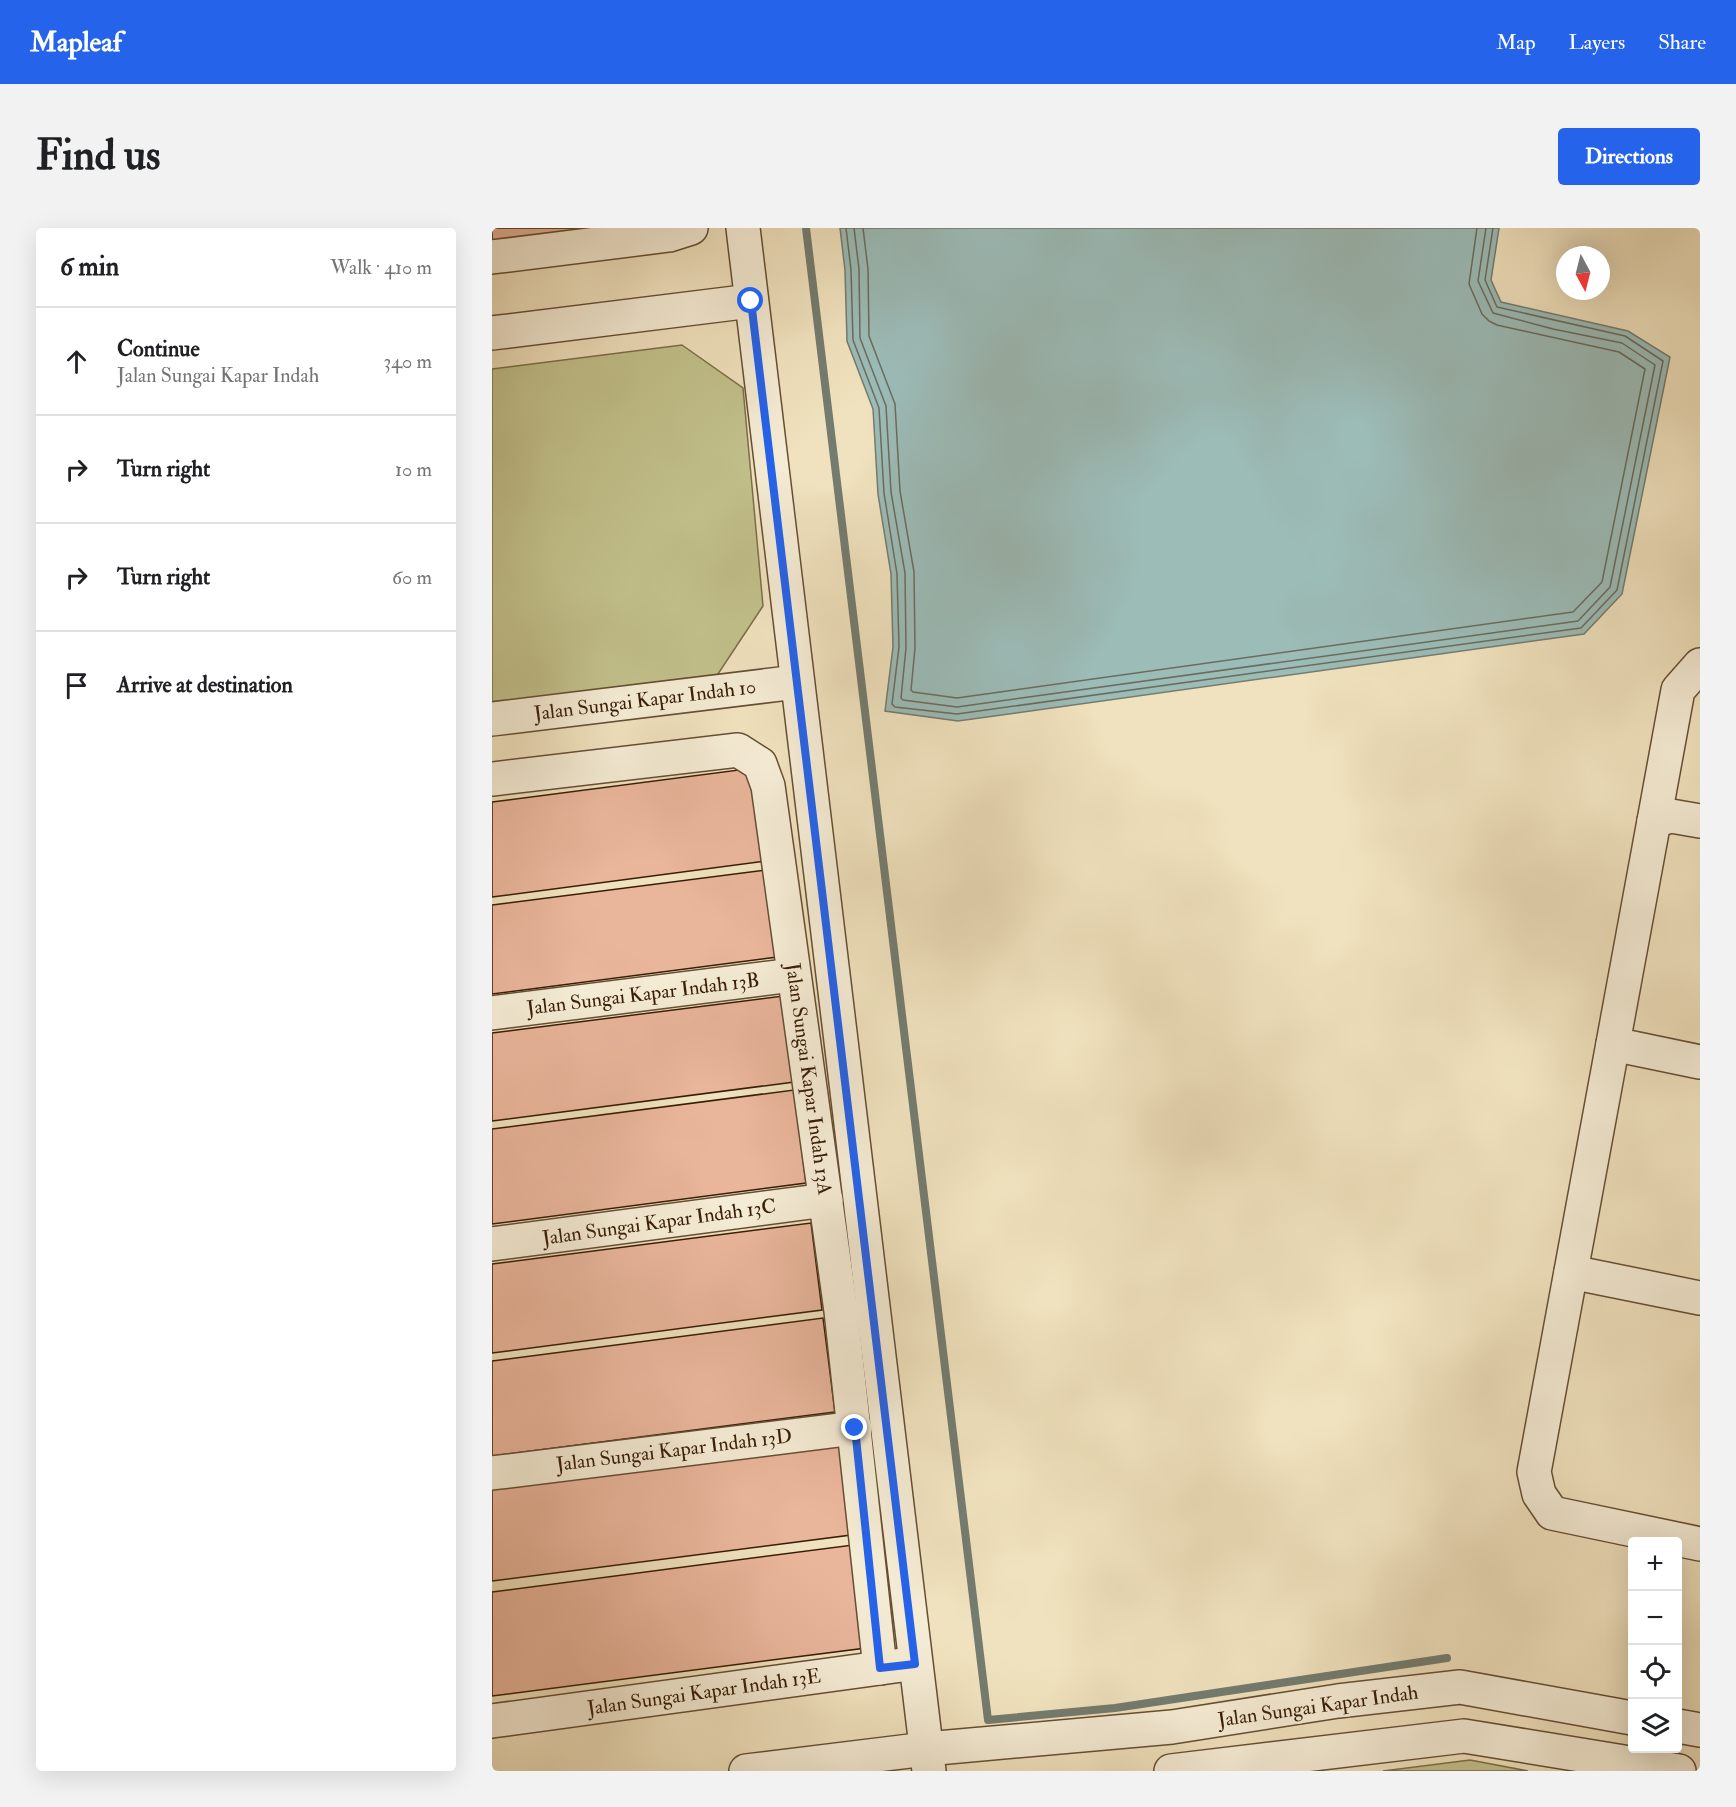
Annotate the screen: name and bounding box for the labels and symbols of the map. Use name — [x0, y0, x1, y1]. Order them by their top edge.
north arrow — [1556, 246, 1610, 300]
route start — [737, 287, 763, 313]
street label: Jalan Sungai Kapar Indah 10 — [532, 674, 758, 727]
street label: Jalan Sungai Kapar Indah 13A — [779, 960, 838, 1197]
street label: Jalan Sungai Kapar Indah 13B — [524, 967, 761, 1022]
street label: Jalan Sungai Kapar Indah 13C — [540, 1193, 778, 1252]
route end — [841, 1414, 867, 1440]
street label: Jalan Sungai Kapar Indah 13D — [554, 1423, 793, 1478]
street label: Jalan Sungai Kapar Indah 13E — [585, 1663, 823, 1722]
street label: Jalan Sungai Kapar Indah — [1215, 1679, 1420, 1734]

